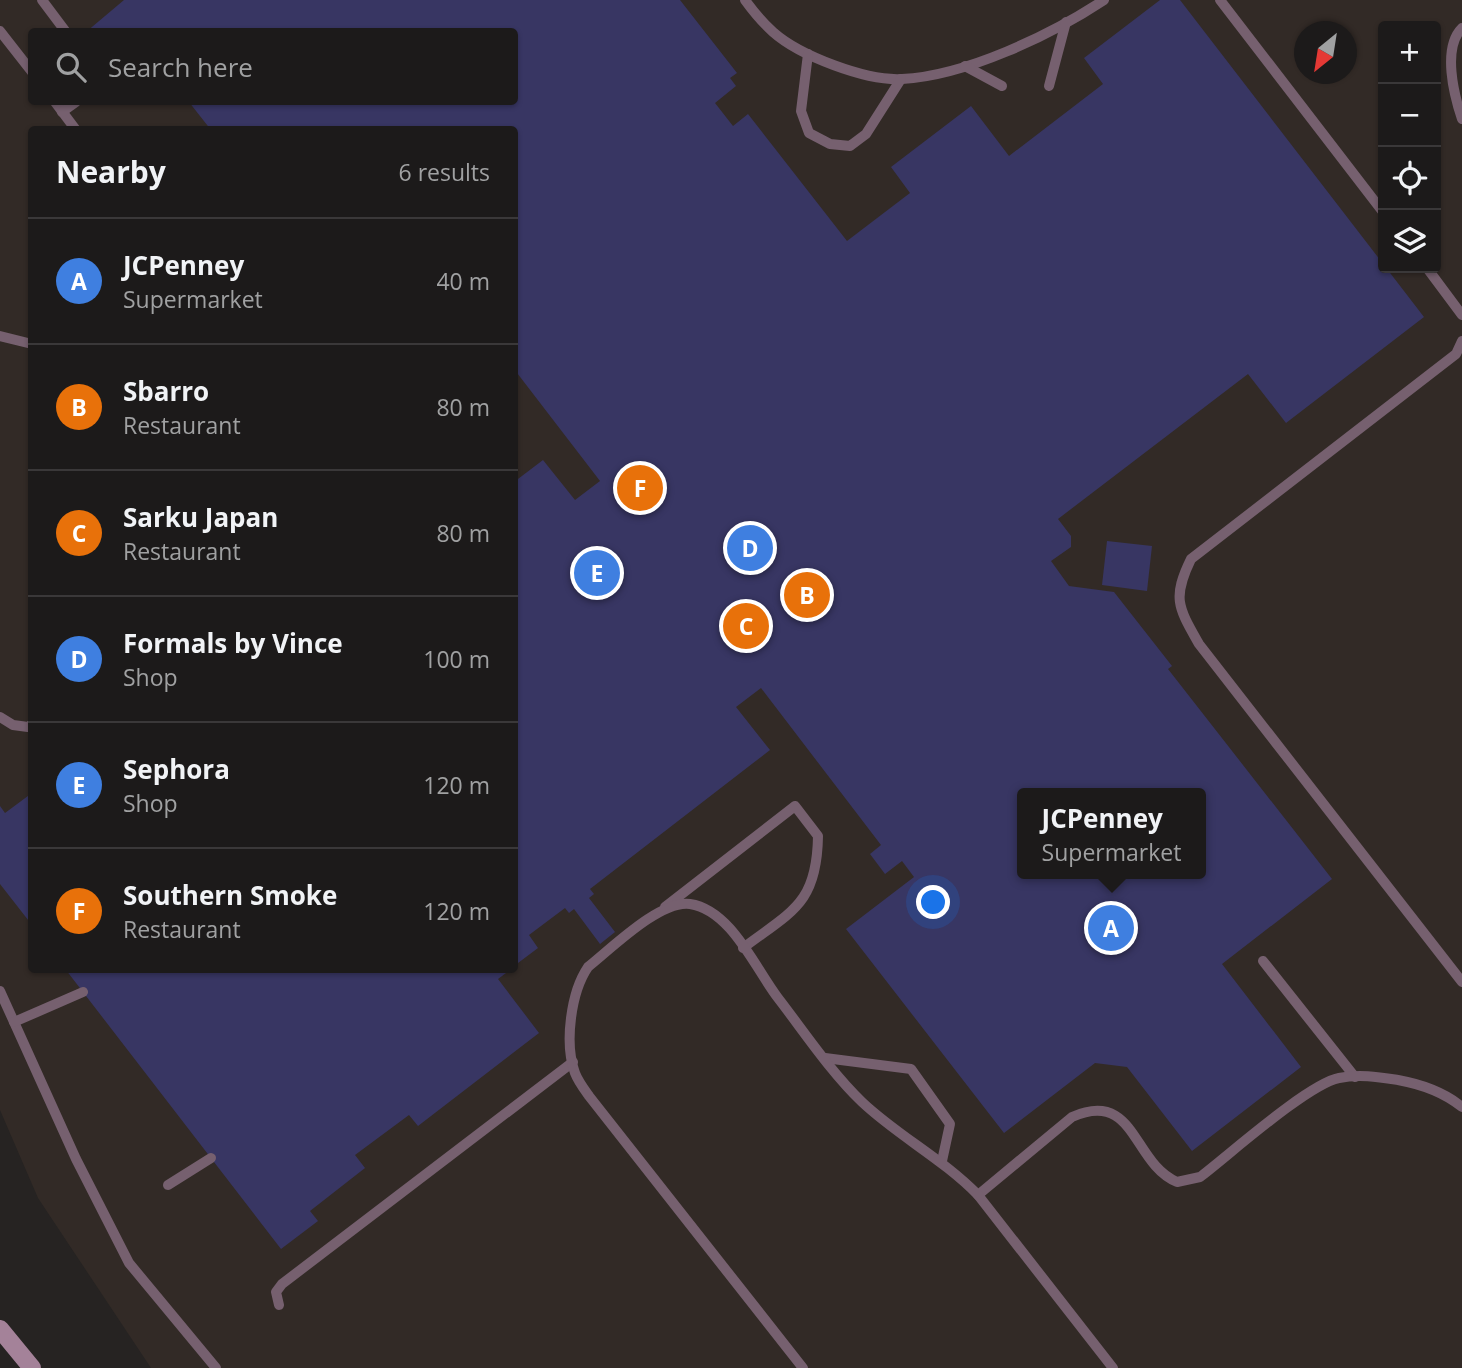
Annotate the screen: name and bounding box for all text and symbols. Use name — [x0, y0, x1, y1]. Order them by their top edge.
north arrow — [1294, 21, 1357, 84]
map controls — [1378, 21, 1441, 273]
button: + — [1378, 21, 1441, 84]
search box — [28, 28, 518, 105]
icon: search — [52, 48, 90, 86]
text: Search here — [108, 49, 253, 85]
button: − — [1378, 84, 1441, 147]
button: locate — [1378, 147, 1441, 210]
text: Nearby — [56, 151, 166, 192]
text: 6 results — [399, 156, 490, 188]
button: layers — [1378, 210, 1441, 273]
text: JCPenney — [123, 247, 244, 283]
text: A — [71, 265, 87, 297]
text: 40 m — [436, 265, 490, 297]
text: Supermarket — [123, 283, 263, 315]
text: Sbarro — [123, 373, 209, 409]
text: B — [71, 391, 87, 423]
text: 80 m — [436, 391, 490, 423]
text: Restaurant — [123, 409, 241, 441]
pin: F — [617, 462, 663, 514]
text: Sarku Japan — [123, 499, 278, 535]
text: C — [72, 517, 86, 549]
text: 80 m — [436, 517, 490, 549]
pin: D — [727, 522, 773, 574]
text: Restaurant — [123, 535, 241, 567]
pin: E — [574, 547, 620, 599]
pin: B — [784, 569, 830, 621]
pin: C — [723, 600, 769, 652]
text: Formals by Vince — [123, 625, 343, 661]
text: D — [70, 643, 88, 675]
text: 100 m — [423, 643, 490, 675]
text: Shop — [123, 661, 178, 693]
text: Sephora — [123, 751, 230, 787]
text: E — [73, 769, 85, 801]
text: 120 m — [423, 769, 490, 801]
text: Shop — [123, 787, 178, 819]
popup — [1017, 788, 1206, 879]
text: JCPenney — [1042, 800, 1163, 836]
text: Supermarket — [1042, 836, 1181, 868]
text: Southern Smoke — [123, 877, 337, 913]
your location — [916, 885, 950, 919]
text: F — [73, 895, 85, 927]
text: 120 m — [423, 895, 490, 927]
pin: A — [1088, 902, 1134, 954]
text: Restaurant — [123, 913, 241, 945]

